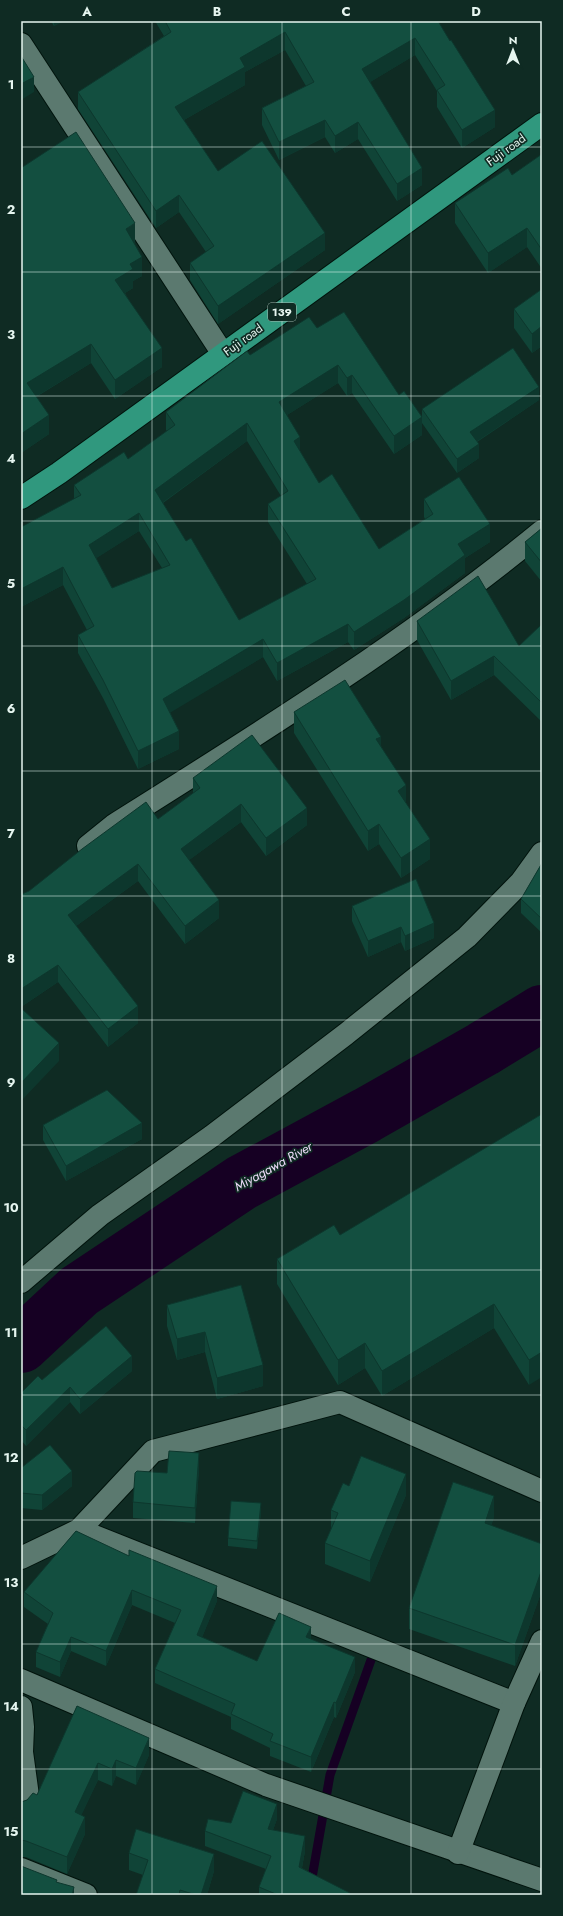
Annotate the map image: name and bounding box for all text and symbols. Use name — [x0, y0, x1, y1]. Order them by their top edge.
text: A — [81, 2, 92, 21]
text: B — [213, 2, 222, 21]
text: C — [341, 2, 351, 21]
text: D — [471, 2, 481, 21]
north arrow — [493, 30, 533, 70]
text: N — [509, 32, 517, 48]
text: 1 — [8, 75, 14, 94]
street label: Fuji road — [483, 130, 529, 170]
text: 2 — [7, 200, 15, 219]
road number: 139 — [268, 303, 296, 321]
street label: Fuji road — [220, 320, 266, 360]
text: 3 — [7, 325, 15, 344]
text: 4 — [6, 449, 16, 468]
text: 5 — [7, 574, 15, 593]
text: 6 — [7, 699, 16, 718]
text: 7 — [7, 824, 15, 843]
text: 8 — [7, 949, 15, 968]
text: 9 — [7, 1073, 16, 1092]
water label: Miyagawa River — [231, 1137, 316, 1196]
text: 10 — [3, 1198, 19, 1217]
text: 11 — [4, 1323, 18, 1342]
text: 12 — [3, 1448, 19, 1467]
text: 13 — [4, 1573, 18, 1592]
text: 14 — [3, 1697, 19, 1716]
text: 15 — [3, 1822, 19, 1841]

